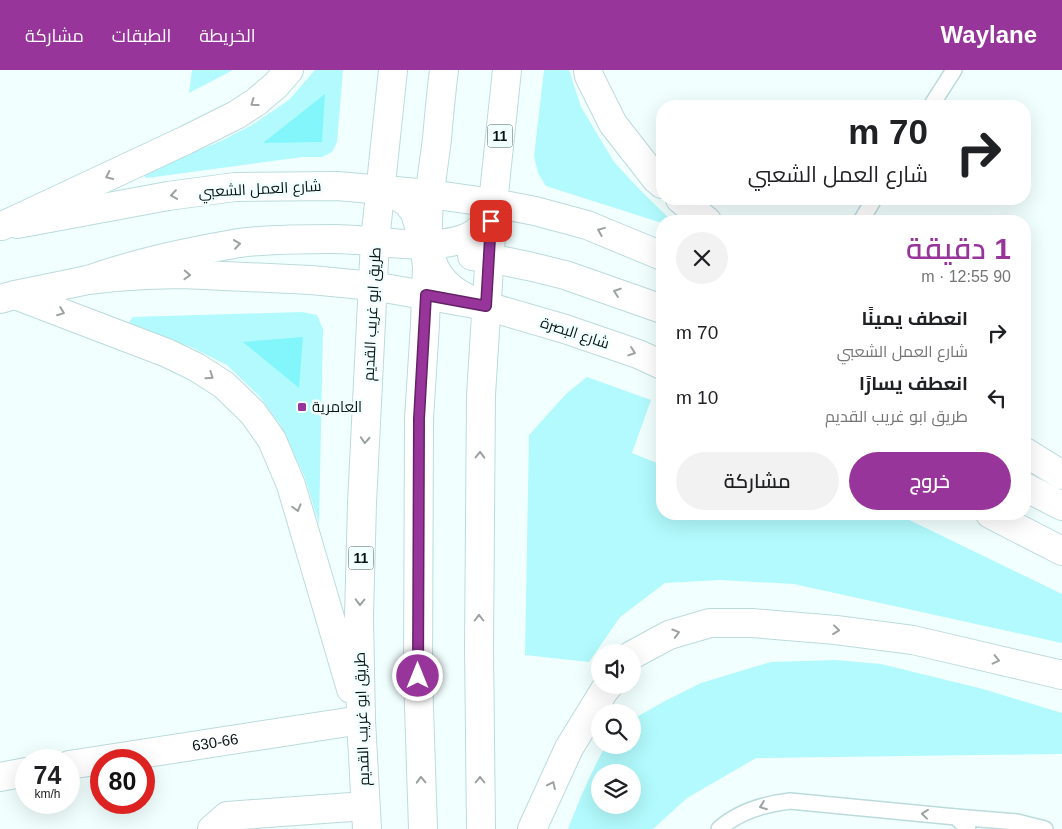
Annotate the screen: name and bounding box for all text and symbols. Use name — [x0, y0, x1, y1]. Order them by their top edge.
text: Waylane — [941, 21, 1037, 48]
text: مشاركة — [25, 26, 84, 46]
text: الطبقات — [112, 26, 171, 46]
text: الخريطة — [199, 26, 256, 46]
one-way arrow — [250, 97, 259, 106]
text: 70 m — [848, 112, 928, 151]
icon: right — [946, 120, 1011, 185]
road number: 11 — [488, 124, 512, 148]
text: شارع العمل الشعبي — [748, 162, 928, 187]
one-way arrow — [105, 170, 114, 181]
street label: شارع العمل الشعبي — [198, 177, 322, 204]
one-way arrow — [170, 189, 178, 200]
pin — [470, 200, 512, 242]
icon: arrive — [477, 207, 505, 235]
one-way arrow — [597, 226, 606, 237]
button: close — [676, 232, 728, 284]
text: 1 دقيقة — [906, 232, 1011, 265]
one-way arrow — [234, 239, 242, 250]
street label: طريق ابو غريب القديم — [360, 247, 385, 381]
text: 90 m · 12:55 — [921, 268, 1011, 285]
one-way arrow — [183, 269, 191, 280]
one-way arrow — [613, 288, 621, 298]
one-way arrow — [56, 306, 64, 316]
text: انعطف يمينًا — [861, 308, 968, 329]
street label: شارع البصرة — [538, 313, 612, 354]
icon: right — [983, 319, 1011, 347]
text: 70 m — [676, 322, 718, 343]
text: شارع العمل الشعبي — [837, 343, 968, 360]
one-way arrow — [628, 346, 636, 356]
one-way arrow — [204, 369, 213, 379]
text: انعطف يسارًا — [859, 373, 968, 394]
icon: left — [983, 384, 1011, 412]
text: 10 m — [676, 387, 718, 408]
place label: العامرية — [312, 398, 362, 416]
marker: العامرية — [296, 401, 308, 413]
text: طريق ابو غريب القديم — [825, 408, 968, 425]
one-way arrow — [360, 436, 371, 444]
one-way arrow — [475, 451, 486, 459]
button: مشاركة — [676, 452, 839, 510]
button: خروج — [849, 452, 1011, 510]
one-way arrow — [292, 503, 302, 511]
road number: 11 — [348, 546, 374, 569]
one-way arrow — [354, 598, 365, 606]
one-way arrow — [474, 614, 484, 622]
one-way arrow — [833, 624, 841, 635]
one-way arrow — [671, 629, 679, 639]
map controls — [591, 644, 641, 814]
button: sound — [591, 644, 641, 694]
position arrow — [391, 649, 443, 701]
street label: طريق ابو غريب القديم — [351, 652, 374, 786]
one-way arrow — [991, 654, 1000, 665]
button: search — [591, 704, 641, 754]
street label: 630-66 — [191, 730, 240, 754]
speed limit sign: 80 — [90, 749, 155, 814]
text: 74 — [34, 761, 61, 789]
button: layers — [591, 764, 641, 814]
one-way arrow — [416, 776, 426, 784]
one-way arrow — [475, 776, 485, 784]
one-way arrow — [546, 781, 556, 790]
text: km/h — [34, 787, 61, 801]
one-way arrow — [760, 800, 768, 810]
one-way arrow — [920, 809, 928, 820]

